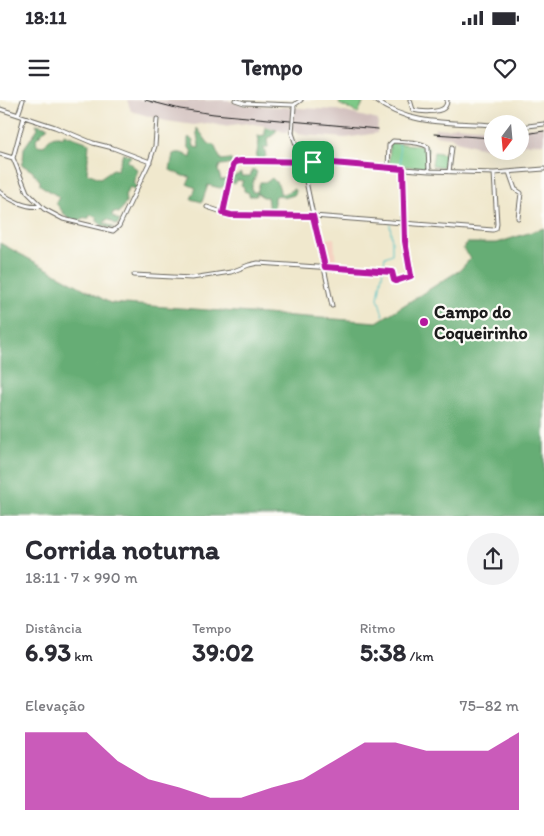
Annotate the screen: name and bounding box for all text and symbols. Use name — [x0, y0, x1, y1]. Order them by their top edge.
text: 18:11 — [25, 6, 67, 29]
icon: menu — [25, 54, 53, 82]
text: Tempo — [241, 54, 303, 81]
icon: heart — [491, 54, 519, 82]
north arrow — [484, 115, 529, 160]
map controls — [484, 115, 529, 160]
pin — [292, 141, 334, 183]
icon: arrive — [299, 148, 327, 176]
place label: Campo do Coqueirinho — [434, 301, 528, 344]
marker: Campo do Coqueirinho — [418, 316, 430, 328]
text: Corrida noturna — [25, 532, 220, 566]
button: share — [467, 533, 519, 585]
text: 18:11 · 7 × 990 m — [25, 568, 138, 587]
text: Distância — [25, 620, 82, 637]
text: Tempo — [192, 620, 231, 637]
text: Ritmo — [360, 620, 395, 637]
text: 6.93 — [25, 637, 71, 667]
text: 39:02 — [192, 637, 254, 667]
text: 5:38 — [360, 637, 406, 667]
text: km — [71, 648, 93, 665]
text: /km — [406, 648, 434, 665]
text: Elevação — [25, 696, 85, 715]
text: 75–82 m — [459, 696, 519, 715]

